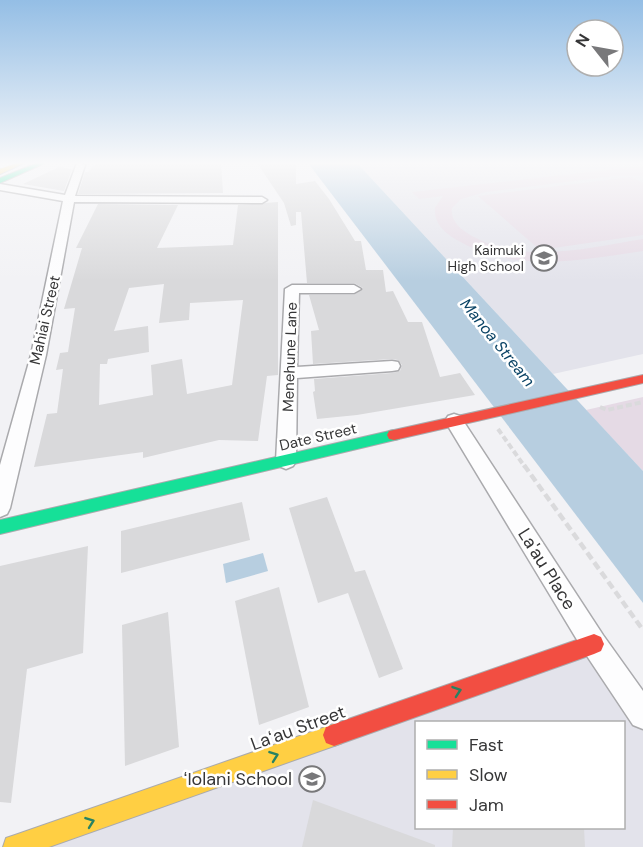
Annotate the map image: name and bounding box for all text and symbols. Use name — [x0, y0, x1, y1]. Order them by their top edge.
north arrow — [565, 18, 625, 78]
text: N — [571, 30, 595, 51]
place label: Kaimuki High School — [448, 241, 524, 275]
school or university icon: Kaimuki High School — [529, 243, 559, 273]
street label: Mahiai Street — [25, 273, 65, 367]
water label: Manoa Stream — [456, 294, 540, 391]
street label: Menehune Lane — [278, 302, 302, 412]
street label: Date Street — [277, 418, 359, 456]
street label: La'au Place — [512, 524, 582, 614]
one-way arrow — [452, 685, 462, 698]
street label: Laʻau Street — [247, 700, 349, 756]
legend — [415, 721, 625, 829]
text: Fast — [469, 733, 504, 757]
one-way arrow — [268, 750, 278, 763]
text: Slow — [469, 763, 508, 787]
school or university icon: ʻIolani School — [297, 764, 327, 794]
place label: ʻIolani School — [183, 767, 292, 791]
text: Jam — [469, 793, 504, 817]
one-way arrow — [84, 816, 95, 829]

